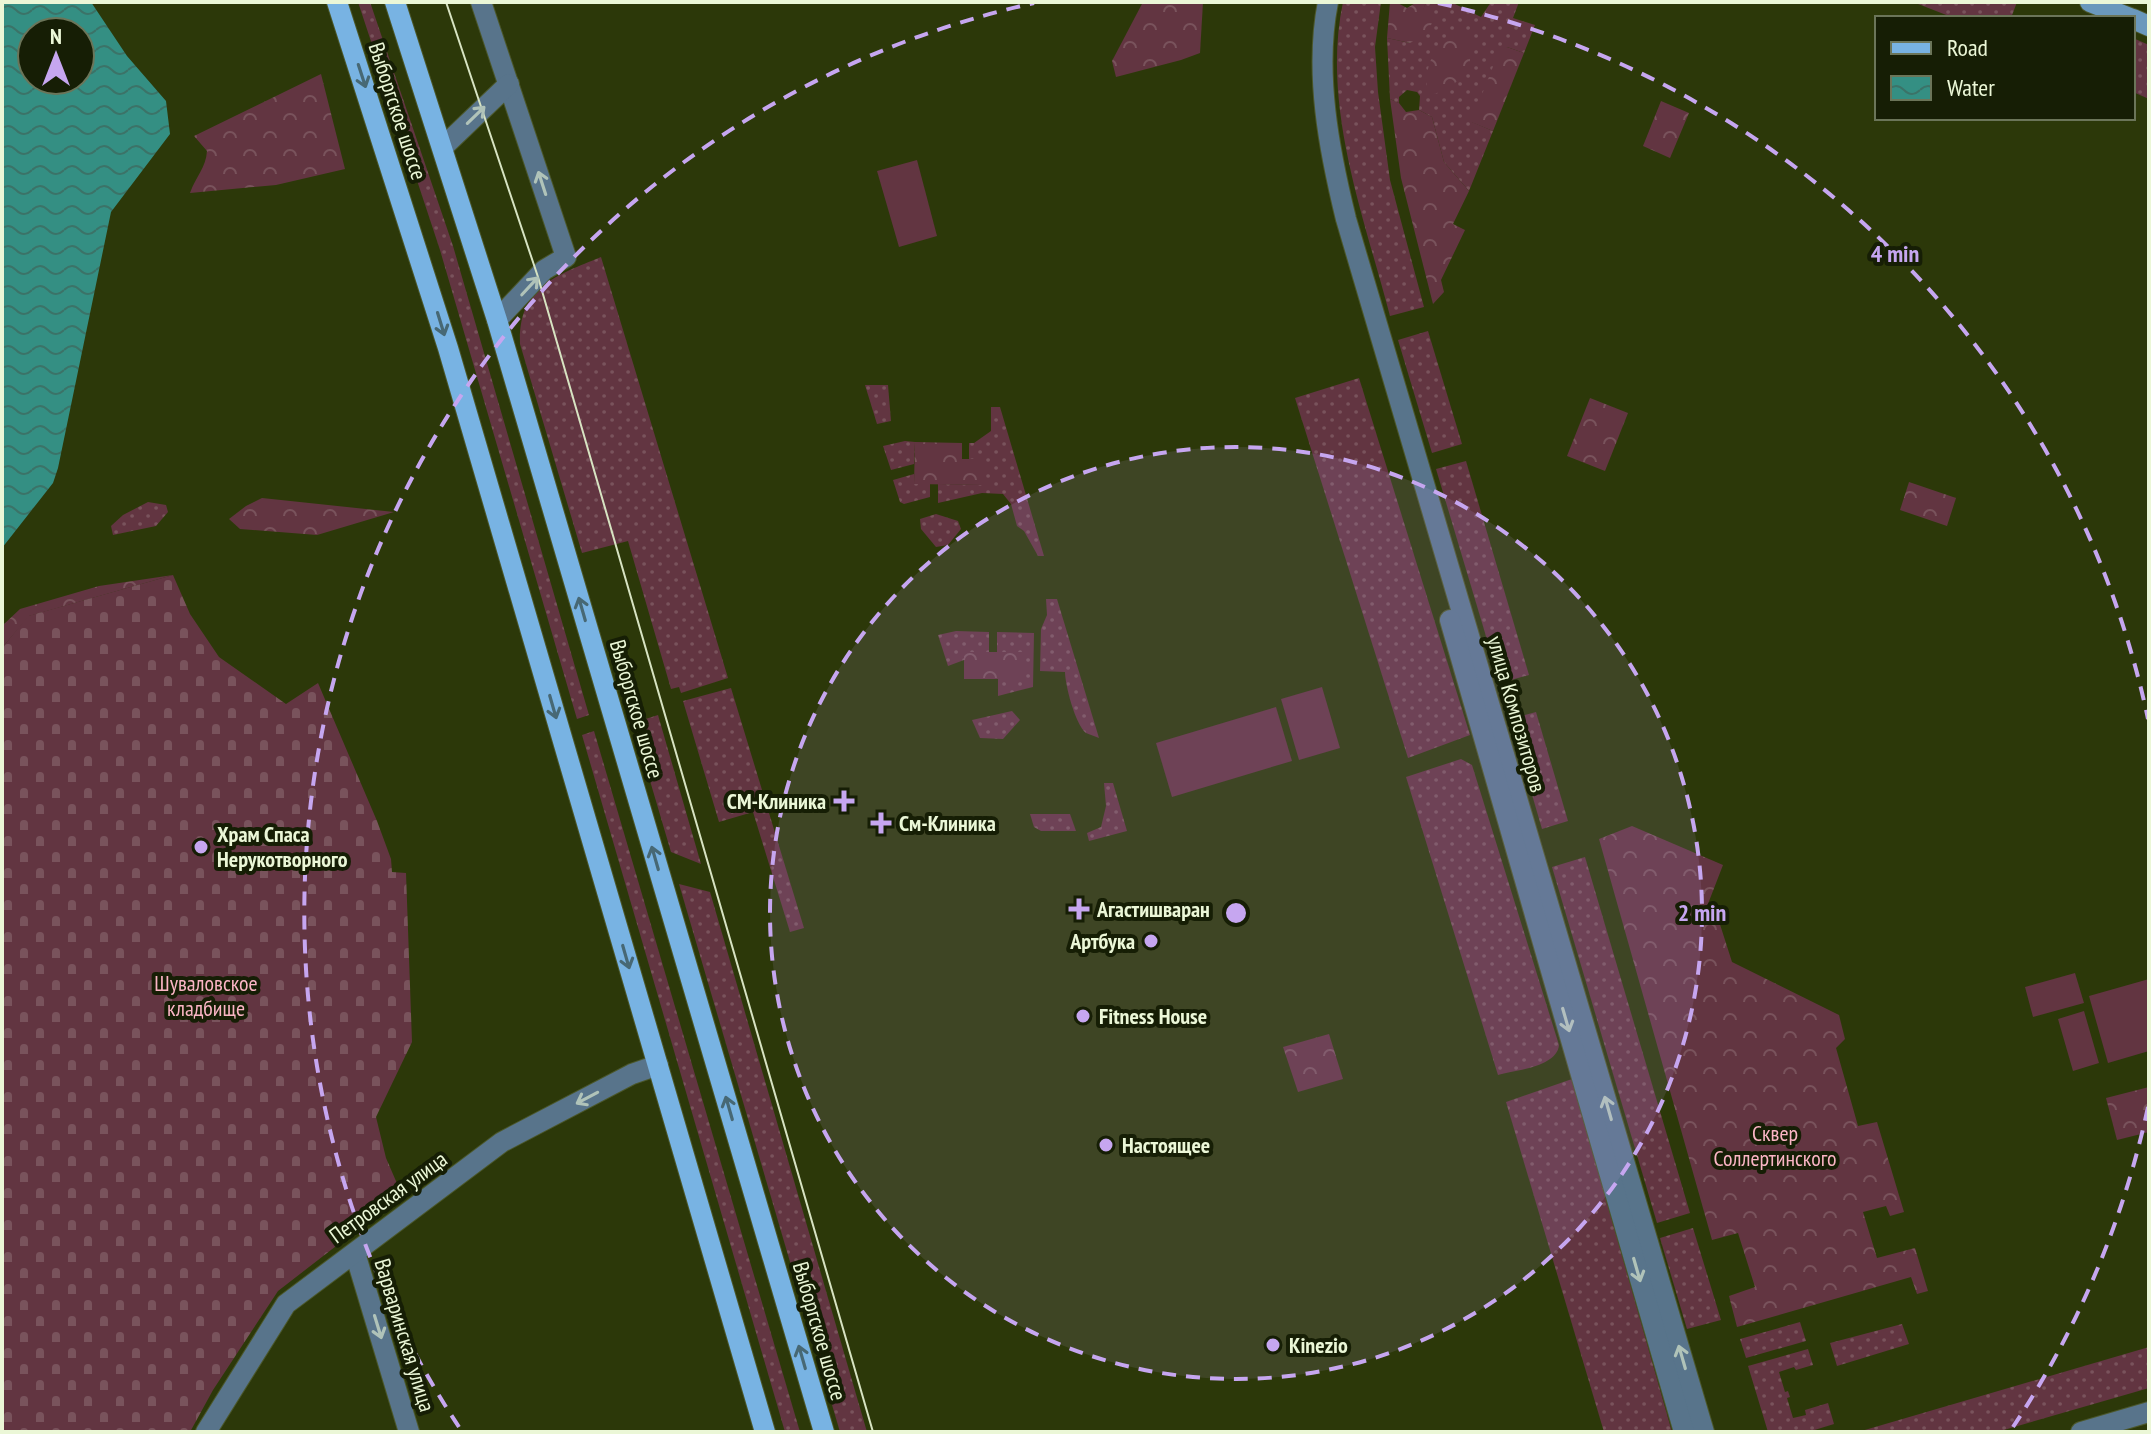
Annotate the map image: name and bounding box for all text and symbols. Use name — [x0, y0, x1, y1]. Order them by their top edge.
north arrow — [16, 16, 96, 96]
legend — [1875, 16, 2135, 120]
text: N — [50, 22, 62, 50]
text: Road — [1947, 32, 1988, 63]
street label: Выборгское шоссе — [363, 39, 433, 183]
one-way arrow — [355, 63, 370, 88]
text: Water — [1947, 72, 1995, 103]
one-way arrow — [466, 106, 486, 125]
one-way arrow — [533, 171, 548, 196]
text: 4 min — [1871, 238, 1919, 269]
one-way arrow — [520, 276, 539, 296]
one-way arrow — [434, 311, 449, 336]
one-way arrow — [574, 596, 589, 622]
street label: улица Композиторов — [1481, 633, 1553, 795]
street label: Выборгское шоссе — [604, 636, 670, 782]
one-way arrow — [546, 694, 561, 720]
place label: СМ-Клиника — [727, 787, 826, 815]
marker: СМ-Клиника — [833, 790, 855, 812]
place label: См-Клиника — [899, 809, 996, 837]
marker: См-Клиника — [870, 812, 892, 834]
place label: Храм Спаса Нерукотворного — [217, 820, 348, 873]
marker: Храм Спаса Нерукотворного — [192, 838, 210, 856]
one-way arrow — [647, 846, 662, 872]
place label: Агастишваран — [1096, 895, 1210, 923]
text: 2 min — [1678, 897, 1726, 928]
marker: Агастишваран — [1068, 898, 1090, 920]
centre of rings — [1222, 899, 1250, 927]
place label: Артбука — [1069, 927, 1135, 955]
marker: Артбука — [1142, 932, 1160, 950]
one-way arrow — [620, 944, 634, 969]
park label: Шуваловское кладбище — [154, 969, 258, 1022]
place label: Fitness House — [1099, 1002, 1207, 1030]
one-way arrow — [1559, 1006, 1574, 1032]
marker: Fitness House — [1074, 1007, 1092, 1025]
one-way arrow — [576, 1090, 599, 1106]
one-way arrow — [721, 1095, 736, 1121]
one-way arrow — [1600, 1095, 1615, 1121]
park label: Сквер Соллертинского — [1714, 1119, 1836, 1172]
place label: Настоящее — [1122, 1131, 1210, 1159]
marker: Настоящее — [1097, 1136, 1115, 1154]
street label: Петровская улица — [324, 1145, 452, 1249]
street label: Варваринская улица — [368, 1255, 442, 1415]
one-way arrow — [1630, 1256, 1645, 1282]
street label: Выборгское шоссе — [787, 1258, 853, 1404]
one-way arrow — [371, 1314, 386, 1340]
place label: Kinezio — [1289, 1331, 1348, 1359]
marker: Kinezio — [1264, 1336, 1282, 1354]
one-way arrow — [794, 1345, 809, 1371]
one-way arrow — [1674, 1345, 1689, 1371]

